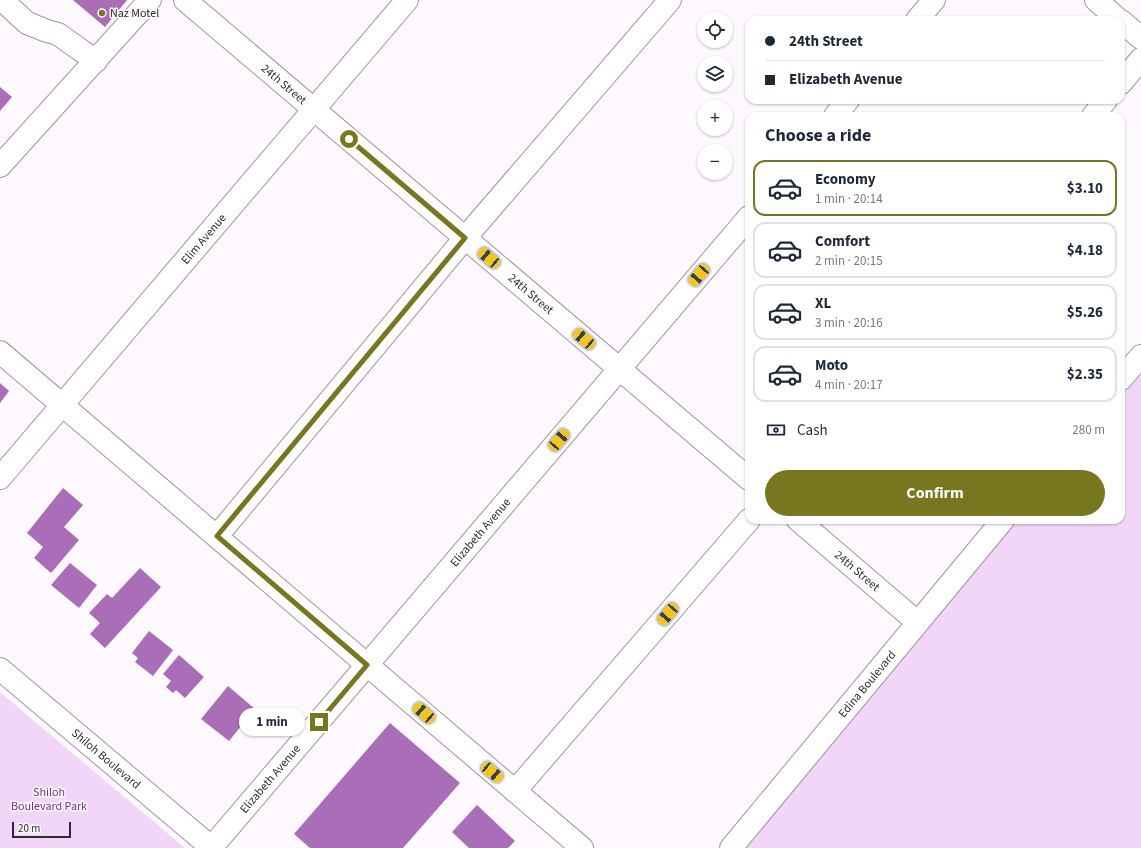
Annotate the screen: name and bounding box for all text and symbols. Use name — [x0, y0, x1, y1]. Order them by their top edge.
place label: Naz Motel — [110, 5, 159, 22]
marker: Naz Motel — [97, 8, 107, 18]
map controls — [697, 12, 733, 180]
button: locate — [697, 12, 733, 48]
text: 24th Street — [789, 31, 863, 52]
button: layers — [697, 56, 733, 92]
street label: 24th Street — [257, 60, 310, 109]
text: Elizabeth Avenue — [789, 69, 903, 90]
button: + — [697, 100, 733, 136]
text: Choose a ride — [765, 123, 871, 148]
route start — [340, 130, 358, 148]
button: − — [697, 144, 733, 180]
text: Economy — [815, 169, 876, 190]
icon: car — [767, 170, 803, 206]
text: $3.10 — [1067, 178, 1103, 199]
text: 1 min · 20:14 — [815, 190, 883, 208]
street label: Elim Avenue — [177, 210, 230, 268]
text: Comfort — [815, 231, 870, 252]
icon: car — [767, 232, 803, 268]
text: $4.18 — [1067, 240, 1103, 261]
car — [476, 246, 502, 270]
text: 2 min · 20:15 — [815, 252, 883, 270]
car — [687, 262, 711, 288]
street label: 24th Street — [504, 270, 557, 319]
text: XL — [815, 293, 831, 314]
icon: car — [767, 294, 803, 330]
text: $5.26 — [1067, 302, 1103, 323]
text: 3 min · 20:16 — [815, 314, 883, 332]
car — [571, 327, 597, 351]
text: Moto — [815, 355, 848, 376]
icon: car — [767, 356, 803, 392]
text: $2.35 — [1067, 364, 1103, 385]
text: 4 min · 20:17 — [815, 376, 883, 394]
icon: cash — [765, 419, 787, 441]
text: Cash — [797, 420, 828, 441]
text: 280 m — [1072, 421, 1105, 439]
car — [547, 427, 571, 453]
button: Confirm — [765, 470, 1105, 516]
street label: Elizabeth Avenue — [446, 494, 515, 571]
street label: 24th Street — [830, 547, 883, 596]
car — [656, 601, 680, 627]
street label: Edina Boulevard — [835, 647, 900, 721]
car — [411, 701, 437, 725]
callout: 1 min — [239, 708, 305, 736]
text: 1 min — [256, 713, 288, 731]
route end — [310, 713, 328, 731]
street label: Shiloh Boulevard — [68, 725, 144, 793]
street label: Elizabeth Avenue — [236, 741, 305, 817]
car — [479, 760, 505, 784]
park label: Shiloh Boulevard Park — [11, 784, 87, 815]
scale bar — [12, 820, 71, 839]
text: 20 m — [18, 821, 40, 836]

